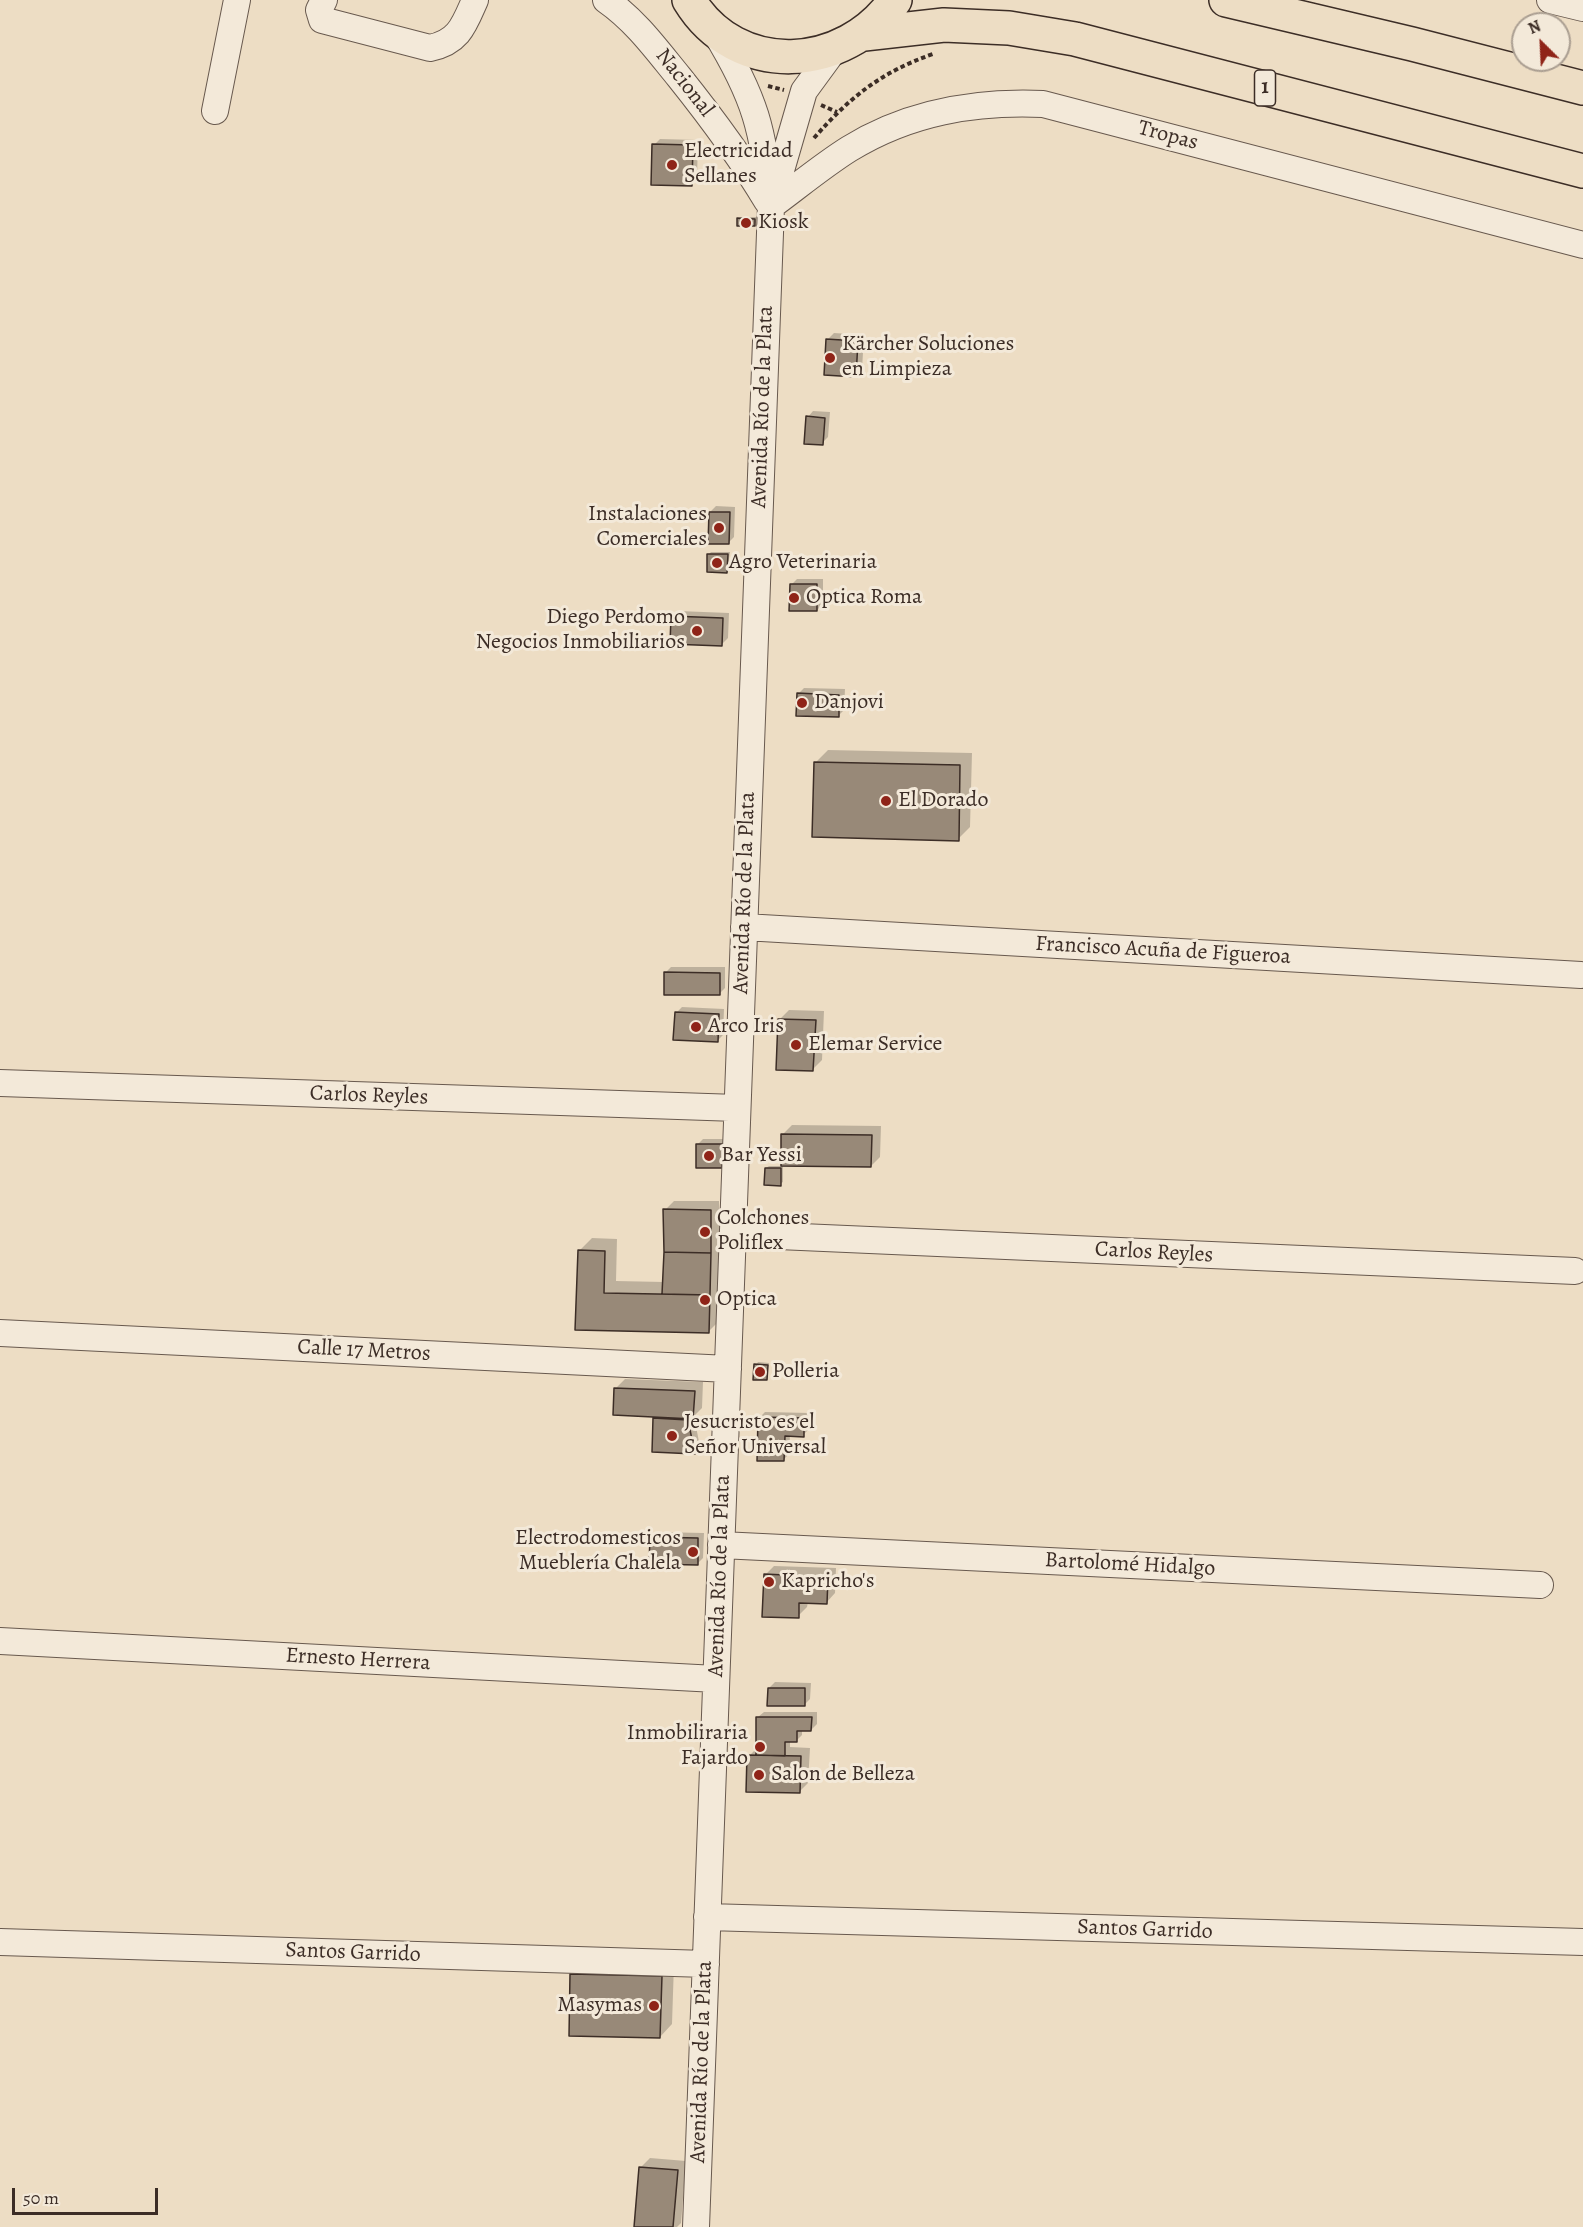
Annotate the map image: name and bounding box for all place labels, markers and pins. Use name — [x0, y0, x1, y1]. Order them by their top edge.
place label: Electricidad Sellanes — [684, 139, 793, 190]
marker: Electricidad Sellanes — [665, 158, 679, 172]
place label: Kiosk — [758, 210, 809, 236]
marker: Kiosk — [739, 216, 753, 230]
place label: Kärcher Soluciones en Limpieza — [842, 332, 1014, 384]
marker: Kärcher Soluciones en Limpieza — [823, 351, 837, 365]
place label: Instalaciones Comerciales — [588, 502, 707, 554]
marker: Instalaciones Comerciales — [712, 521, 726, 535]
place label: Agro Veterinaria — [729, 550, 877, 576]
marker: Agro Veterinaria — [710, 556, 724, 570]
place label: Optica Roma — [806, 585, 922, 611]
marker: Optica Roma — [787, 591, 801, 605]
place label: Diego Perdomo Negocios Inmobiliarios — [476, 605, 685, 656]
marker: Diego Perdomo Negocios Inmobiliarios — [690, 624, 704, 638]
place label: Danjovi — [814, 690, 884, 716]
marker: Danjovi — [795, 696, 809, 710]
place label: El Dorado — [898, 788, 988, 814]
marker: El Dorado — [879, 794, 893, 808]
place label: Arco Iris — [708, 1014, 784, 1040]
marker: Arco Iris — [689, 1020, 703, 1034]
place label: Elemar Service — [808, 1032, 942, 1058]
marker: Elemar Service — [789, 1038, 803, 1052]
place label: Bar Yessi — [721, 1143, 802, 1169]
marker: Bar Yessi — [702, 1149, 716, 1163]
place label: Colchones Poliflex — [717, 1206, 809, 1258]
marker: Colchones Poliflex — [698, 1225, 712, 1239]
place label: Optica — [717, 1287, 777, 1313]
marker: Optica — [698, 1293, 712, 1307]
place label: Polleria — [772, 1359, 840, 1385]
marker: Polleria — [753, 1365, 767, 1379]
place label: Jesucristo es el Señor Universal — [684, 1410, 826, 1462]
marker: Jesucristo es el Señor Universal — [665, 1429, 679, 1443]
place label: Electrodomesticos Mueblería Chalela — [515, 1526, 681, 1578]
marker: Electrodomesticos Mueblería Chalela — [686, 1545, 700, 1559]
place label: Kapricho's — [781, 1569, 875, 1595]
marker: Kapricho's — [762, 1575, 776, 1589]
place label: Inmobiliraria Fajardo — [627, 1721, 748, 1772]
marker: Inmobiliraria Fajardo — [753, 1740, 767, 1754]
place label: Salon de Belleza — [771, 1762, 915, 1788]
marker: Salon de Belleza — [752, 1768, 766, 1782]
place label: Masymas — [557, 1993, 642, 2019]
marker: Masymas — [647, 1999, 661, 2013]

